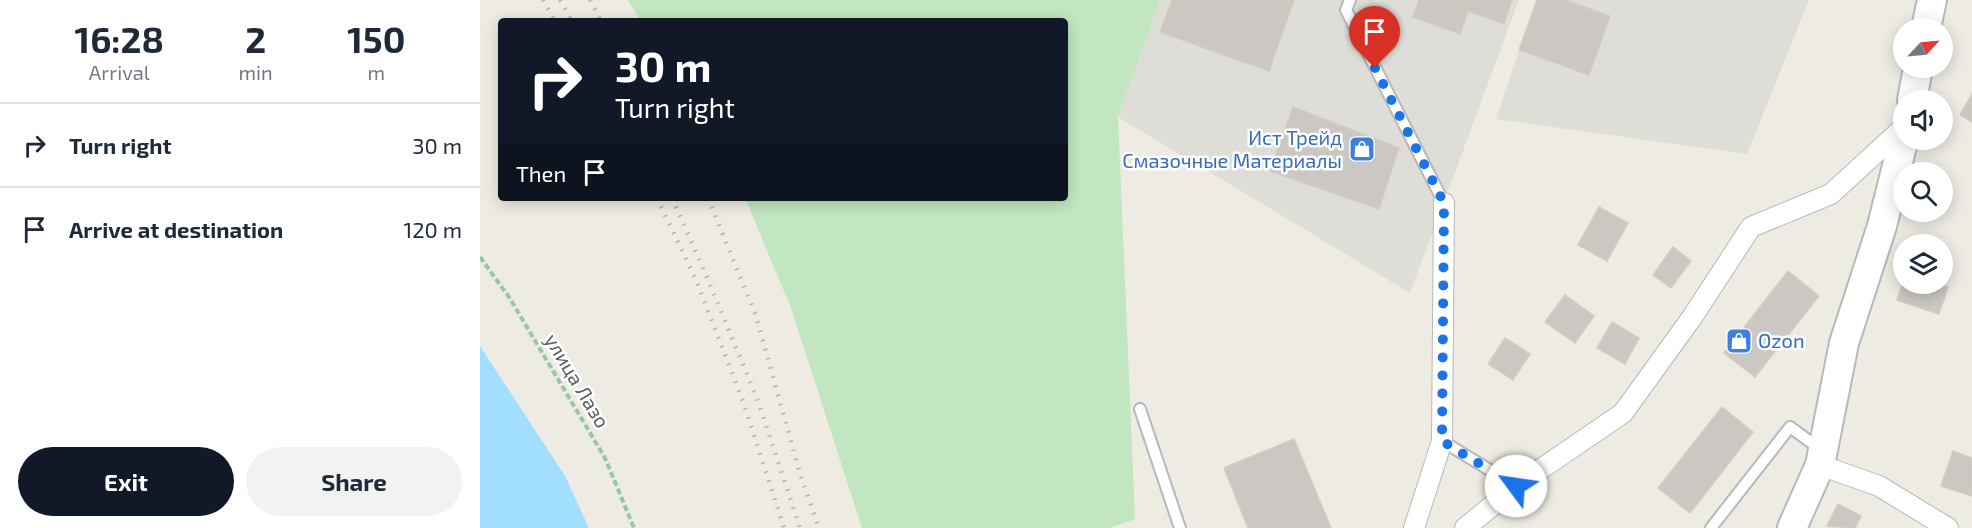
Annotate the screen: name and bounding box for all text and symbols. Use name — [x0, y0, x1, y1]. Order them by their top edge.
pin — [1349, 6, 1400, 68]
icon: arrive — [1358, 15, 1391, 48]
text: 16:28 — [75, 17, 164, 60]
text: 2 — [245, 17, 266, 60]
text: 150 — [347, 17, 405, 60]
north arrow — [1893, 18, 1953, 78]
map controls — [1893, 18, 1953, 294]
text: 30 m — [615, 40, 711, 90]
icon: right — [516, 42, 594, 120]
text: Arrival — [89, 60, 150, 84]
text: min — [239, 60, 273, 84]
text: m — [368, 60, 385, 84]
button: sound — [1893, 90, 1953, 150]
text: Turn right — [615, 91, 735, 123]
place label: Ист Трейд Смазочные Материалы — [1122, 125, 1342, 172]
icon: right — [18, 129, 51, 162]
text: Turn right — [69, 132, 171, 158]
text: 30 m — [412, 132, 462, 158]
shop icon: Ист Трейд Смазочные Материалы — [1347, 134, 1377, 164]
icon: arrive — [578, 156, 611, 189]
text: Then — [516, 160, 566, 186]
button: search — [1893, 162, 1953, 222]
icon: arrive — [18, 213, 51, 246]
text: Arrive at destination — [69, 216, 283, 242]
text: 120 m — [403, 216, 462, 242]
button: layers — [1893, 234, 1953, 294]
shop icon: Ozon — [1724, 326, 1754, 356]
place label: Ozon — [1758, 328, 1805, 352]
street label: улица Лазо — [539, 329, 615, 432]
button: Exit — [18, 447, 234, 516]
button: Share — [246, 447, 462, 516]
position arrow — [1484, 454, 1548, 518]

